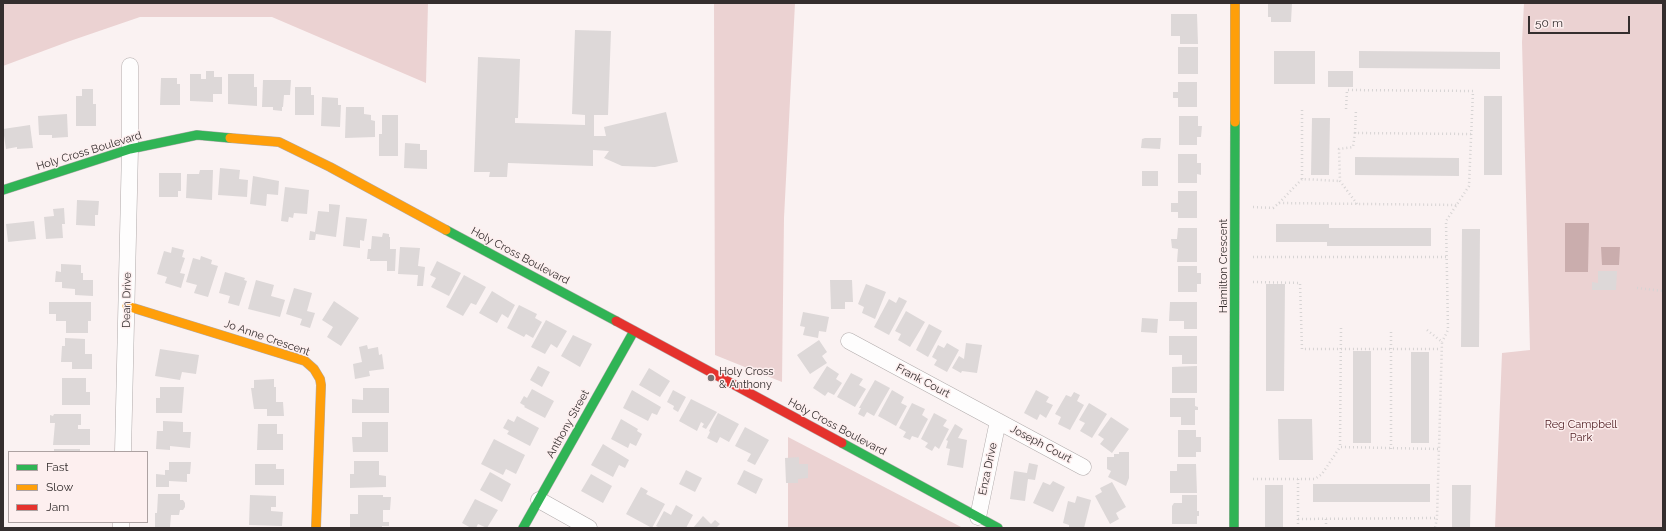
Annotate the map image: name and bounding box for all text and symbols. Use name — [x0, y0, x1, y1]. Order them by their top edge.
scale bar — [1530, 8, 1632, 34]
text: 50 m — [1535, 16, 1563, 30]
street label: Holy Cross Boulevard — [35, 129, 143, 173]
street label: Hamilton Crescent — [1217, 219, 1231, 313]
street label: Holy Cross Boulevard — [469, 225, 571, 287]
street label: Dean Drive — [120, 272, 134, 328]
street label: Jo Anne Crescent — [223, 317, 311, 359]
street label: Frank Court — [894, 361, 952, 401]
place label: Holy Cross & Anthony — [719, 365, 774, 391]
marker: Holy Cross & Anthony — [706, 373, 716, 383]
street label: Anthony Street — [544, 388, 592, 460]
street label: Holy Cross Boulevard — [786, 396, 888, 458]
park label: Reg Campbell Park — [1545, 418, 1617, 444]
street label: Joseph Court — [1008, 422, 1074, 466]
street label: Enza Drive — [976, 441, 1000, 497]
legend — [8, 451, 148, 523]
text: Fast — [46, 460, 69, 474]
text: Slow — [46, 480, 73, 494]
text: Jam — [46, 500, 69, 514]

